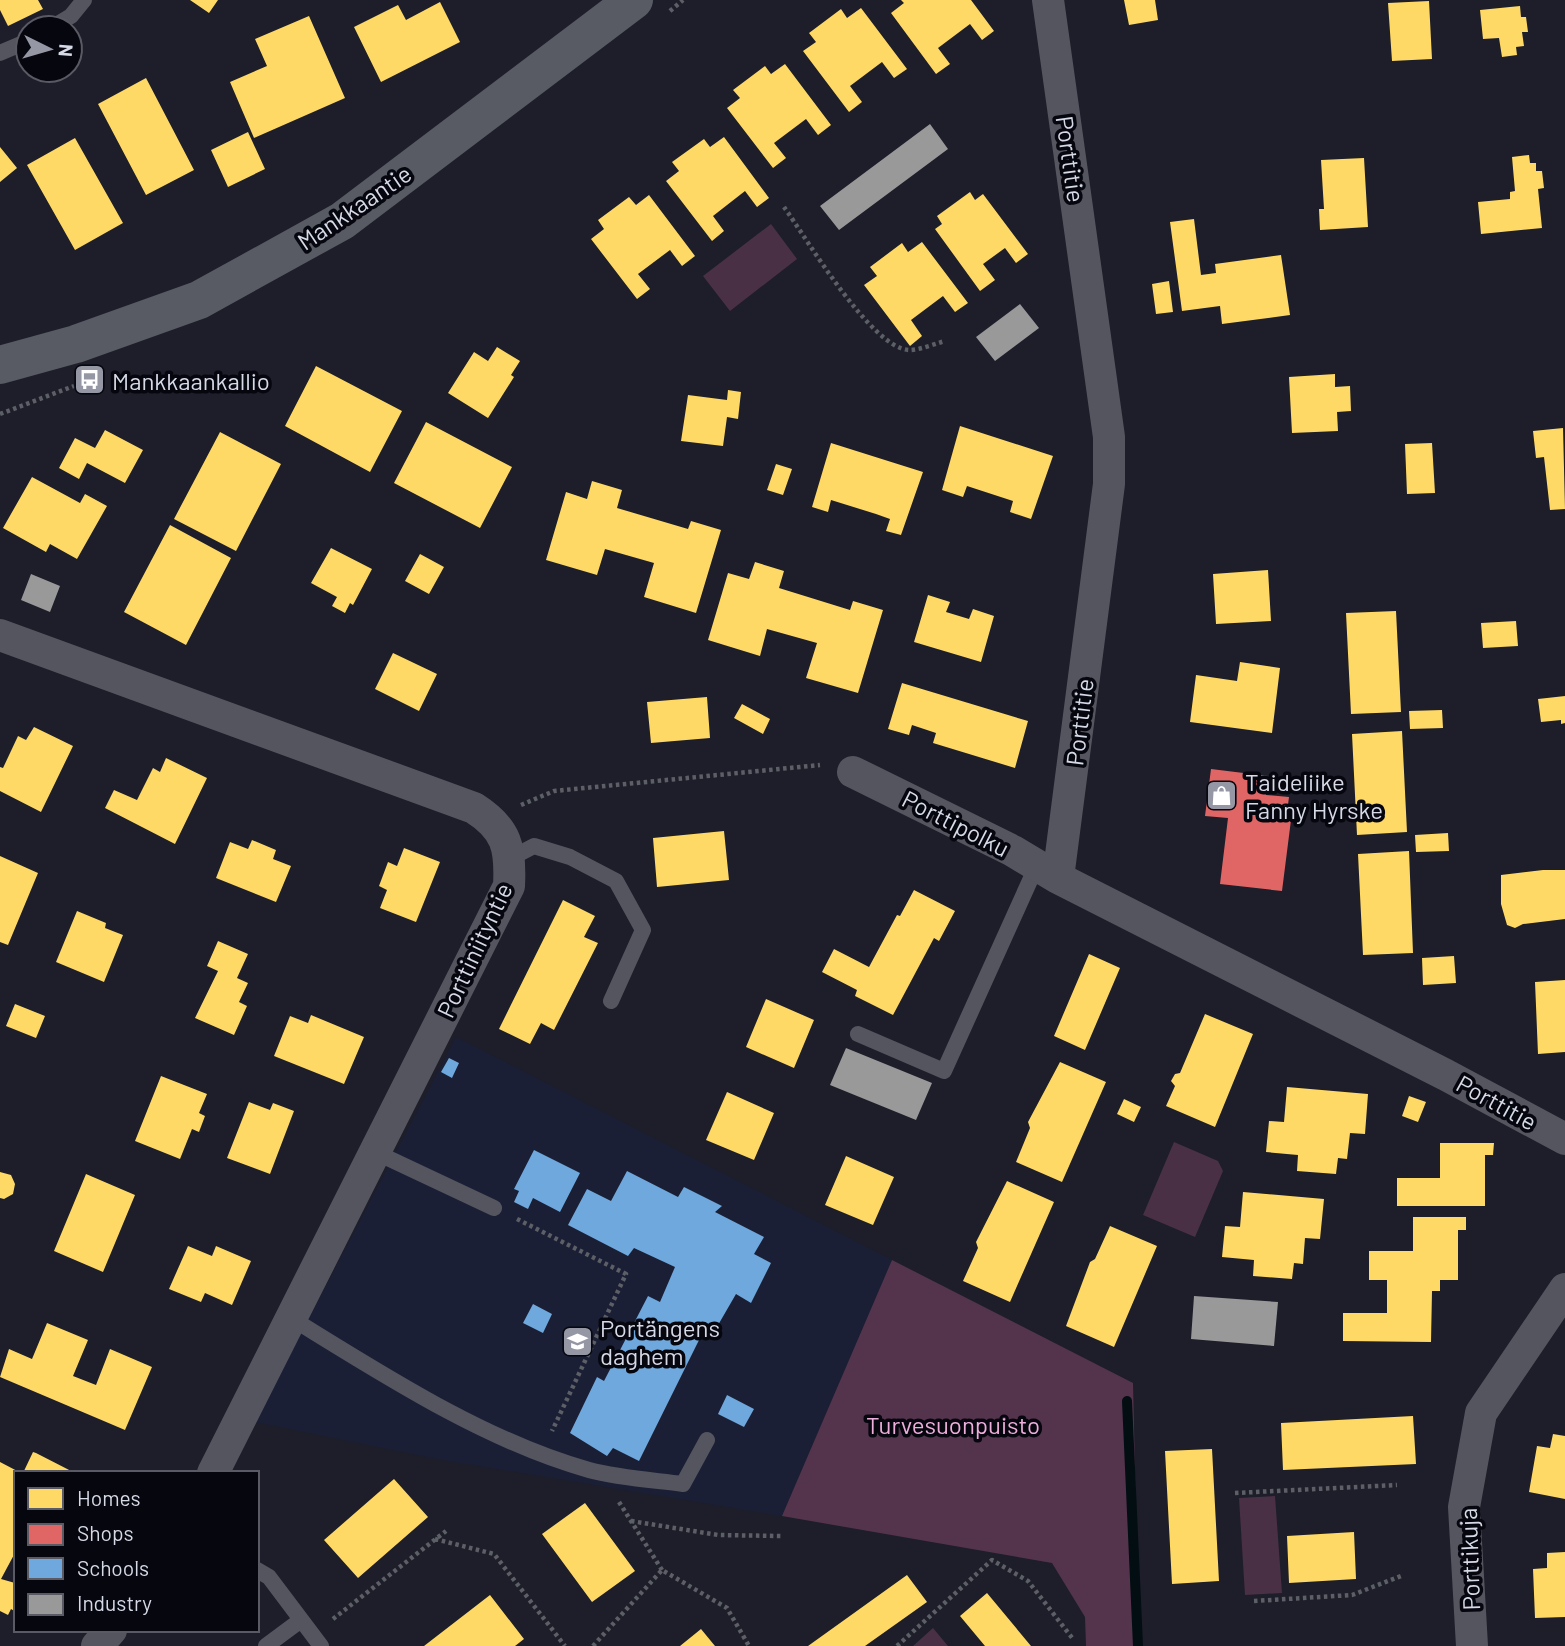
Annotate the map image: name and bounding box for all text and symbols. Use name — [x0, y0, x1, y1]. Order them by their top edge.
north arrow — [14, 14, 84, 84]
text: N — [54, 43, 78, 58]
street label: Porttitie — [1051, 114, 1091, 204]
street label: Mankkaantie — [291, 158, 417, 256]
bus stop icon: Mankkaankallio — [72, 363, 106, 397]
place label: Mankkaankallio — [112, 366, 270, 395]
street label: Porttitie — [1059, 677, 1099, 767]
place label: Taideliike Fanny Hyrske — [1245, 767, 1383, 824]
shop icon: Taideliike Fanny Hyrske — [1205, 778, 1239, 812]
street label: Porttipolku — [898, 784, 1014, 862]
street label: Porttiniityntie — [430, 878, 518, 1022]
street label: Porttitie — [1452, 1068, 1542, 1136]
place label: Portängens daghem — [600, 1313, 720, 1370]
school or university icon: Portängens daghem — [560, 1324, 594, 1358]
park label: Turvesuonpuisto — [866, 1410, 1040, 1439]
legend — [14, 1471, 259, 1632]
text: Homes — [77, 1485, 141, 1510]
street label: Porttikuja — [1453, 1507, 1485, 1611]
text: Shops — [77, 1520, 134, 1545]
text: Schools — [77, 1555, 149, 1580]
text: Industry — [77, 1590, 152, 1615]

